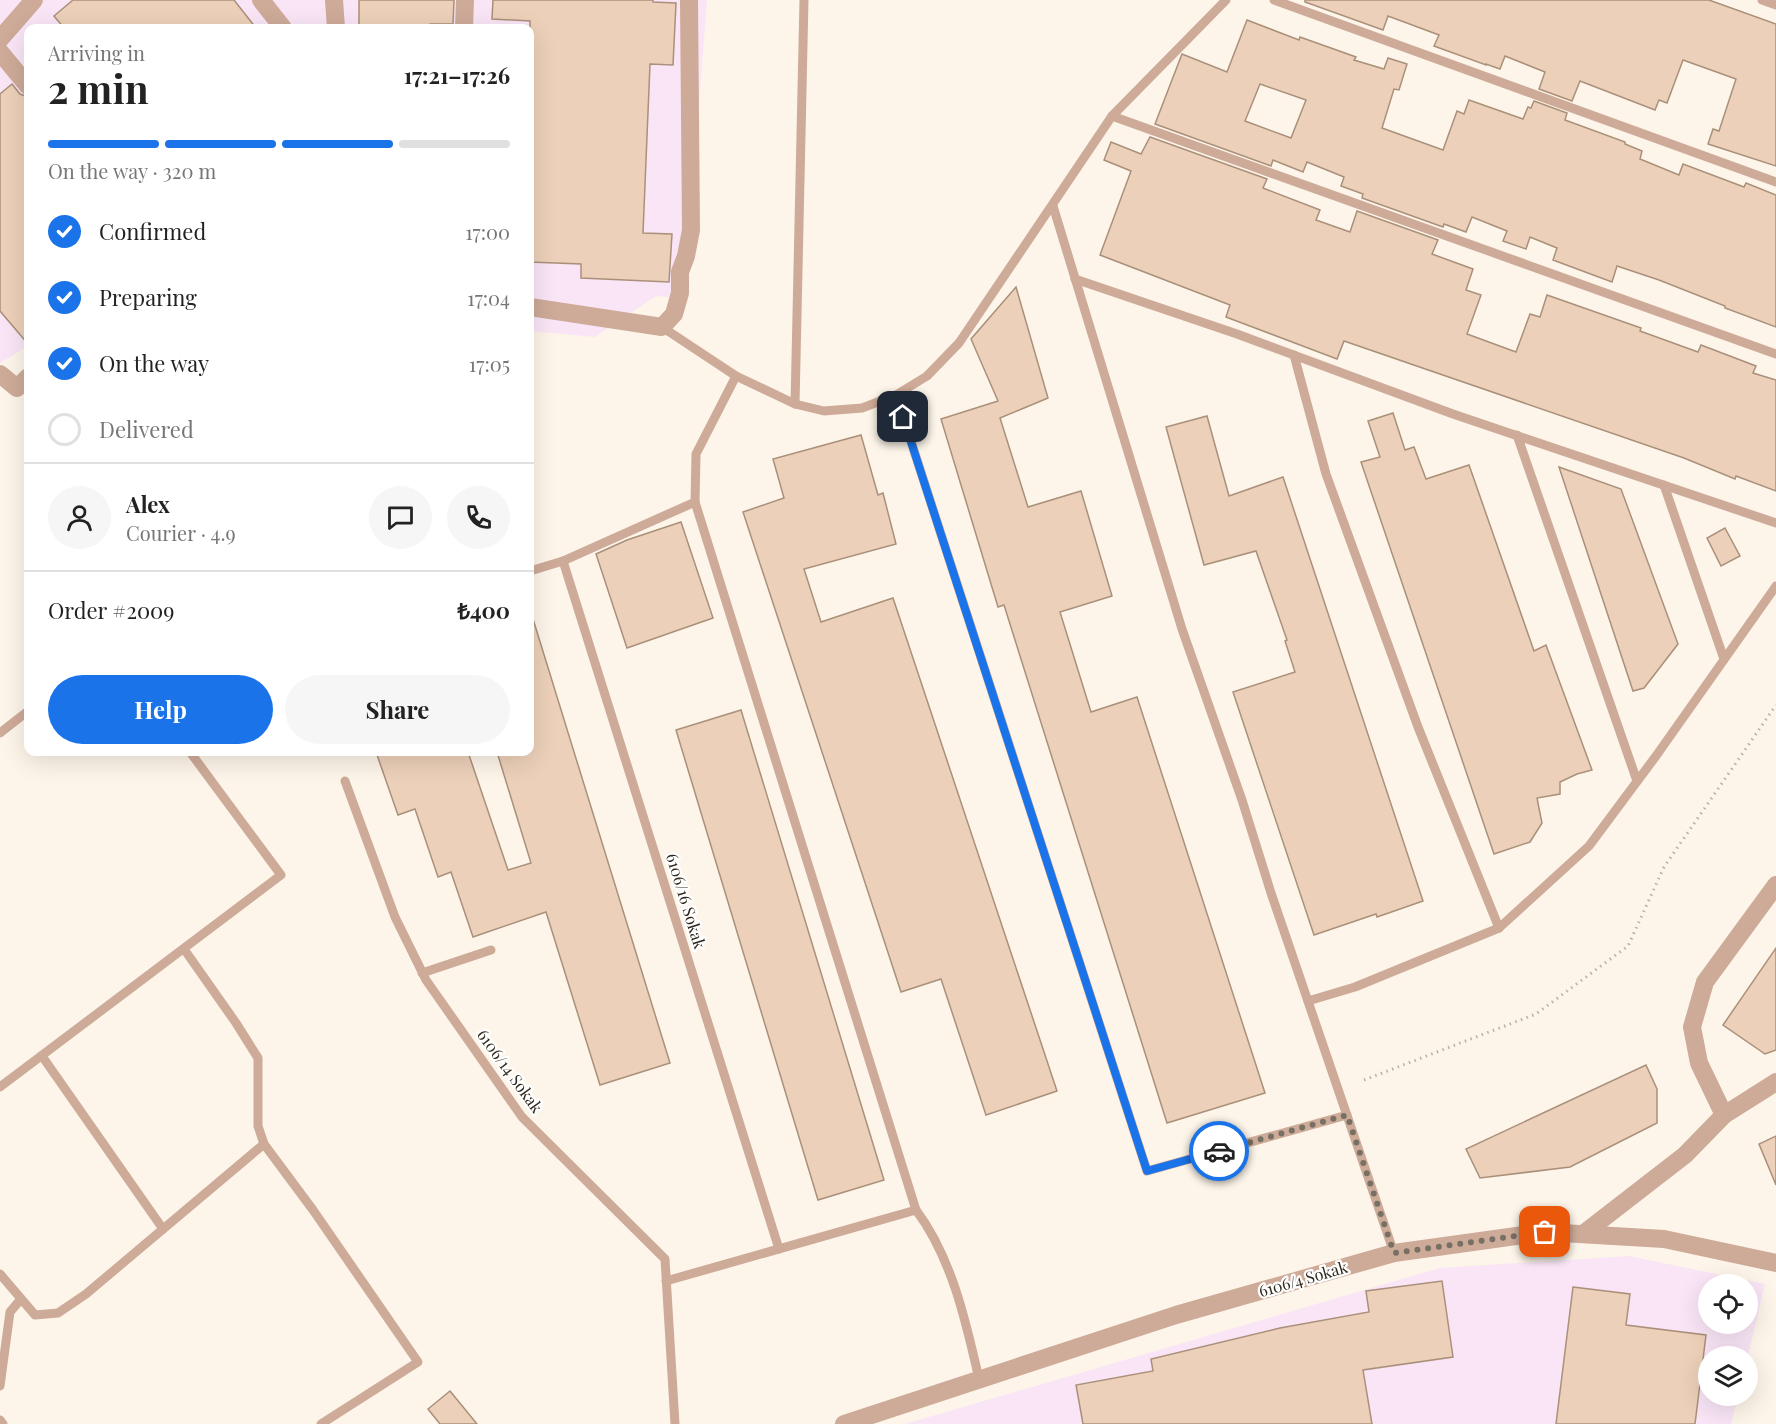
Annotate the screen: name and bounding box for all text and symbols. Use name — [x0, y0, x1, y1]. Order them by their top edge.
text: Arriving in — [48, 39, 145, 66]
text: 17:21–17:26 — [404, 60, 510, 90]
text: 2 min — [48, 62, 149, 114]
text: On the way · 320 m — [48, 157, 216, 184]
icon: check — [48, 215, 81, 248]
text: Confirmed — [99, 216, 206, 246]
text: 17:00 — [465, 218, 510, 245]
icon: check — [48, 281, 81, 314]
text: Preparing — [99, 282, 197, 312]
text: 17:04 — [467, 284, 510, 311]
icon: check — [48, 347, 81, 380]
text: On the way — [99, 348, 209, 378]
text: 17:05 — [469, 350, 510, 377]
pin — [877, 391, 928, 442]
icon: home — [886, 400, 919, 433]
text: Delivered — [99, 414, 194, 444]
button: person — [48, 486, 111, 549]
button: chat — [369, 486, 432, 549]
button: phone — [447, 486, 510, 549]
text: Alex — [126, 489, 170, 519]
text: Courier · 4.9 — [126, 519, 236, 546]
text: Order #2009 — [48, 595, 175, 625]
text: ₺400 — [457, 595, 510, 625]
button: Help — [48, 675, 273, 744]
button: Share — [285, 675, 510, 744]
street label: 6106/16 Sokak — [662, 851, 711, 951]
street label: 6106/14 Sokak — [473, 1025, 548, 1117]
courier — [1189, 1121, 1249, 1181]
icon: car — [1203, 1135, 1236, 1168]
pin — [1519, 1206, 1570, 1257]
icon: bag — [1528, 1215, 1561, 1248]
street label: 6106/4 Sokak — [1256, 1256, 1350, 1301]
map controls — [1698, 1274, 1758, 1406]
button: locate — [1698, 1274, 1758, 1334]
button: layers — [1698, 1346, 1758, 1406]

